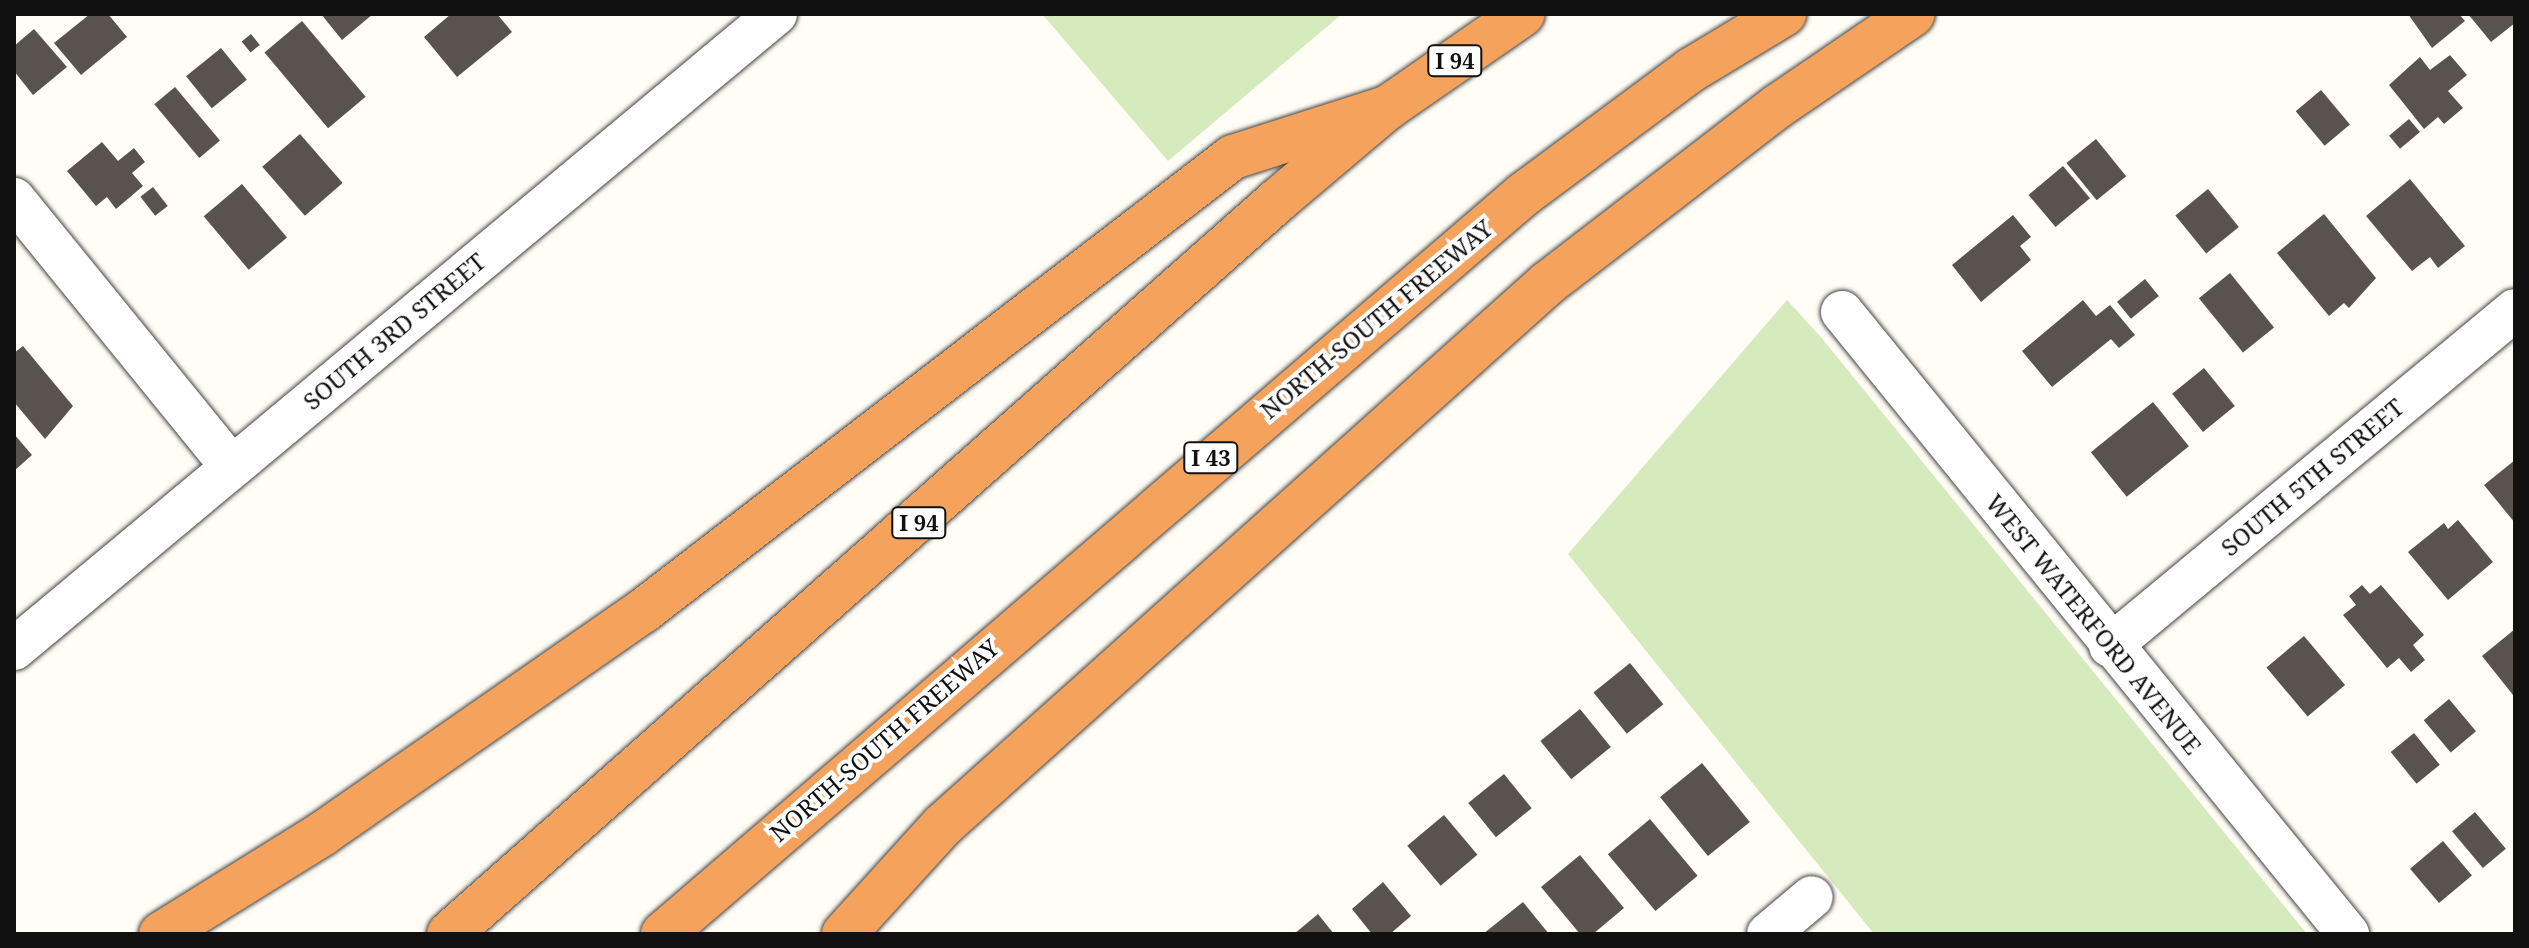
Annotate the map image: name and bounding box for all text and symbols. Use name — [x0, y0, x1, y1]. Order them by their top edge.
road number: I 94 — [1427, 43, 1483, 79]
street label: NORTH-SOUTH FREEWAY — [1254, 214, 1498, 424]
street label: SOUTH 3RD STREET — [297, 247, 491, 415]
street label: SOUTH 5TH STREET — [2215, 392, 2409, 562]
road number: I 43 — [1183, 440, 1239, 476]
street label: WEST WATERFORD AVENUE — [1980, 488, 2208, 760]
road number: I 94 — [891, 505, 947, 541]
street label: NORTH-SOUTH FREEWAY — [764, 633, 1004, 847]

